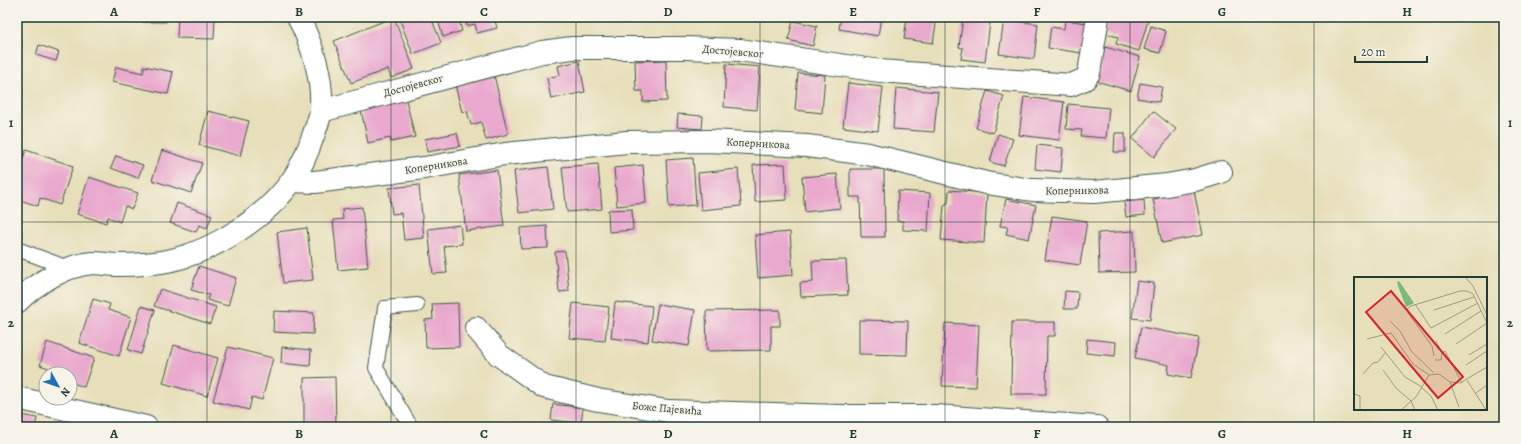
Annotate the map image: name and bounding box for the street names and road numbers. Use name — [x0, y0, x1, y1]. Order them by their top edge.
street label: Достојевског — [702, 41, 764, 62]
street label: Достојевског — [382, 70, 445, 101]
street label: Коперникова — [726, 134, 791, 153]
street label: Коперникова — [404, 153, 470, 178]
street label: Коперникова — [1045, 182, 1110, 199]
street label: Боже Пајевића — [631, 398, 704, 419]

